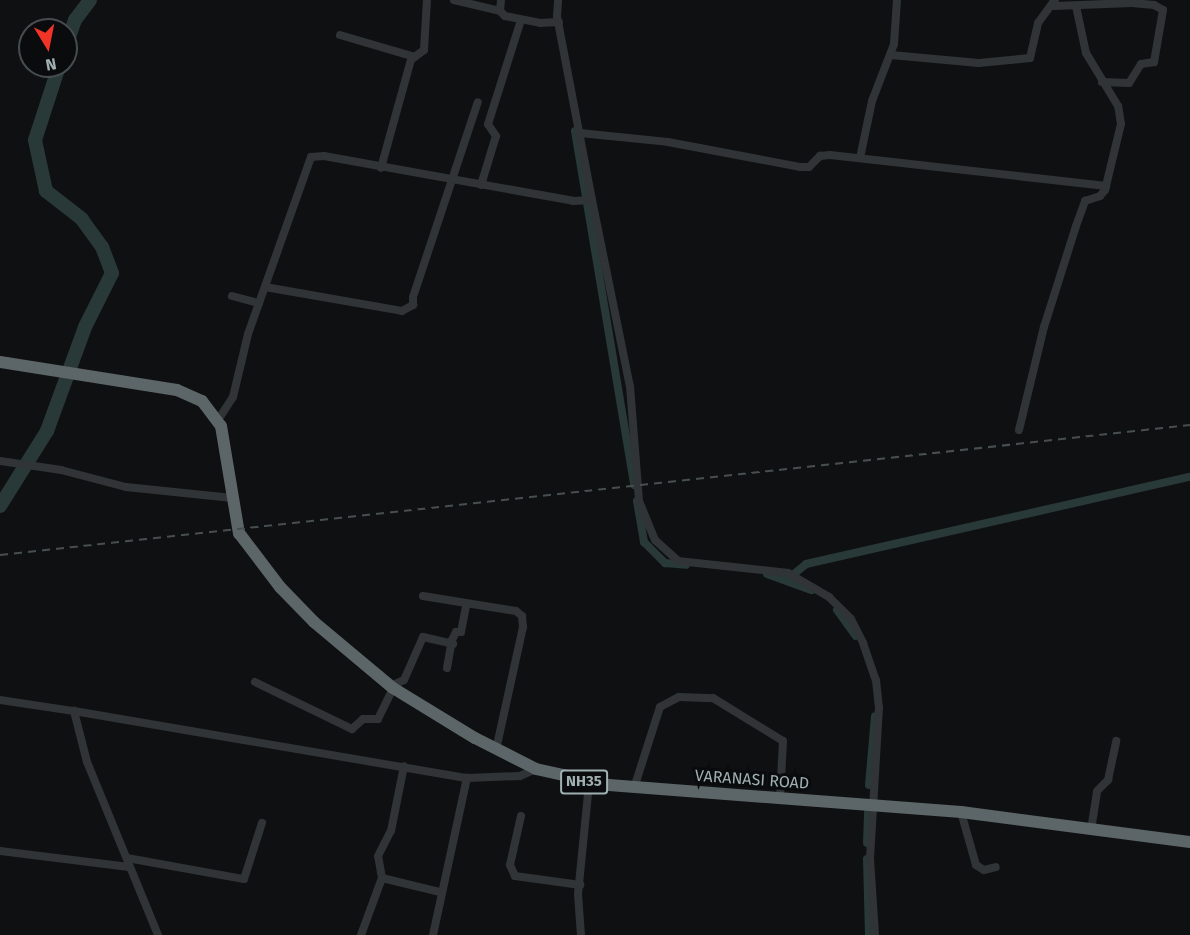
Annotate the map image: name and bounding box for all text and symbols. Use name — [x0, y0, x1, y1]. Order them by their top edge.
north arrow — [18, 18, 78, 78]
text: N — [44, 54, 58, 75]
street label: VARANASI ROAD — [694, 766, 810, 794]
road number: NH35 — [560, 770, 608, 794]

